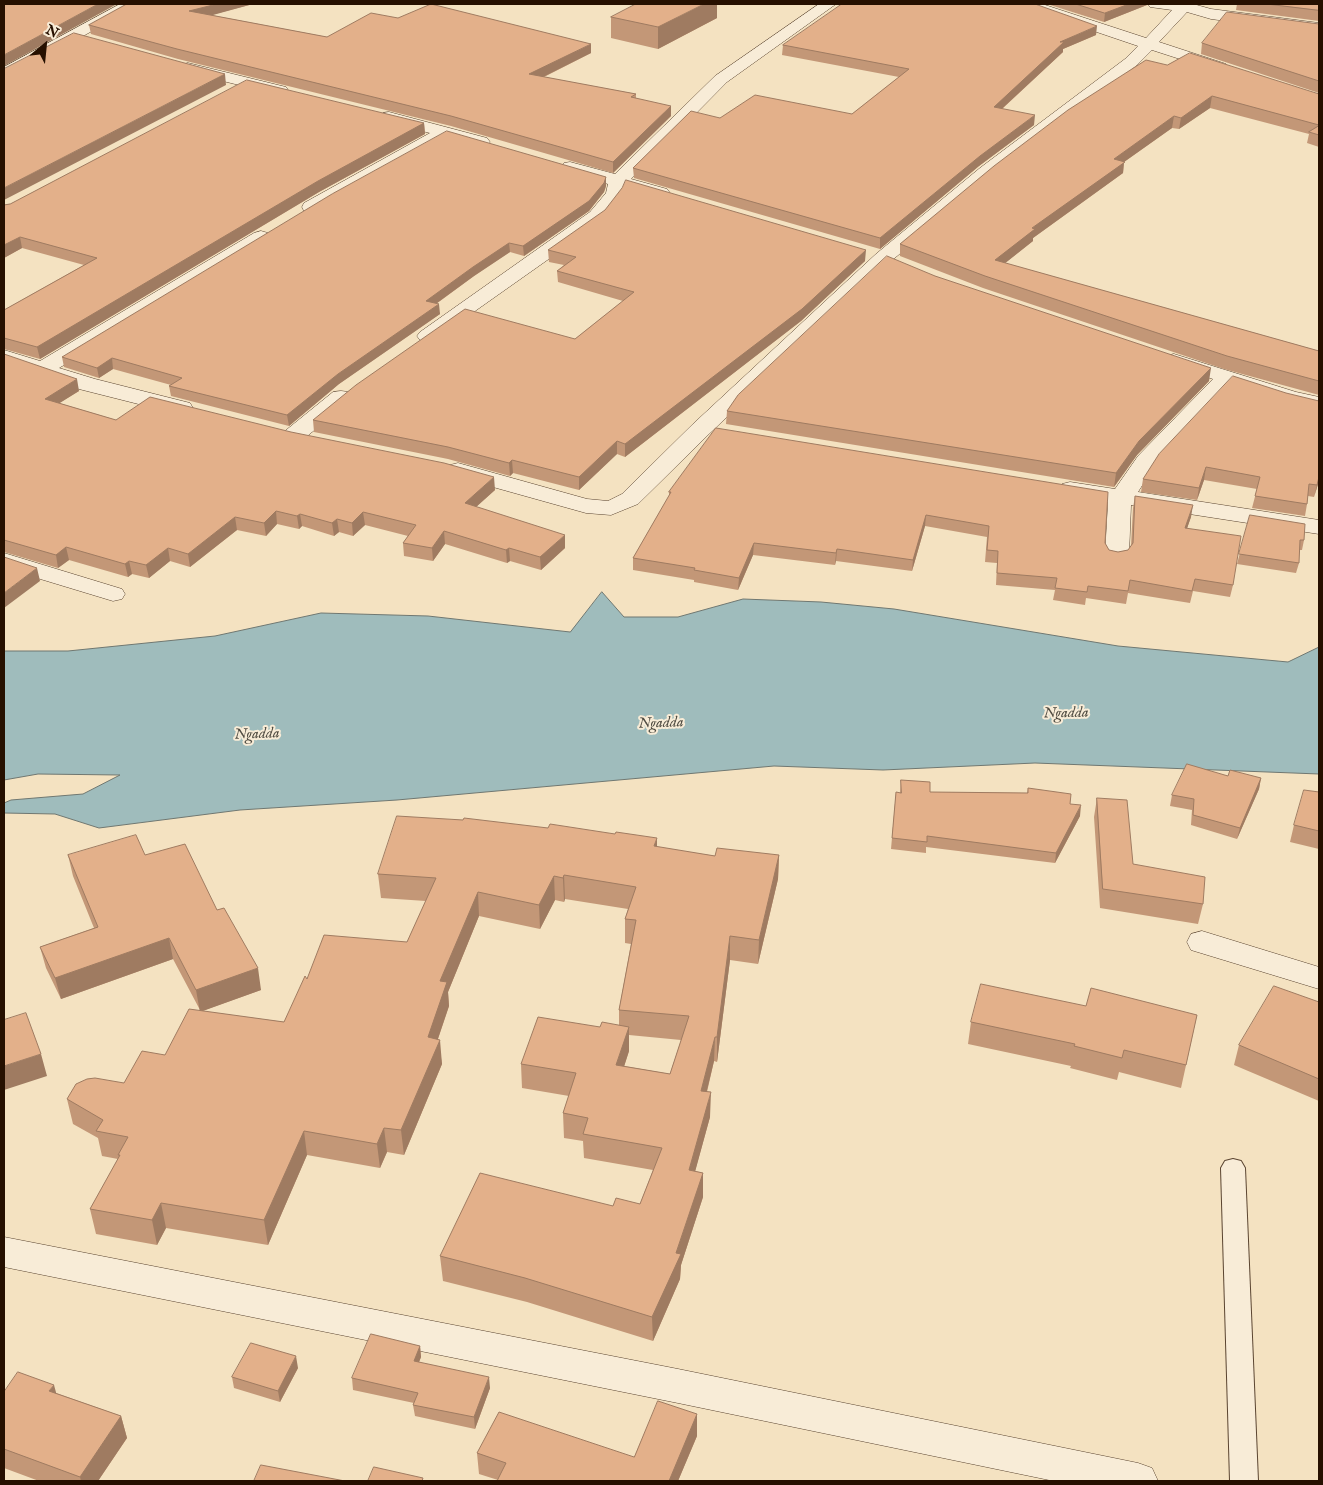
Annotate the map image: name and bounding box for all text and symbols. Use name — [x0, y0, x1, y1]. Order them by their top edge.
north arrow — [20, 20, 70, 70]
text: N — [42, 21, 62, 43]
water label: Ngadda — [1043, 705, 1089, 723]
water label: Ngadda — [638, 714, 684, 734]
water label: Ngadda — [234, 725, 280, 745]

